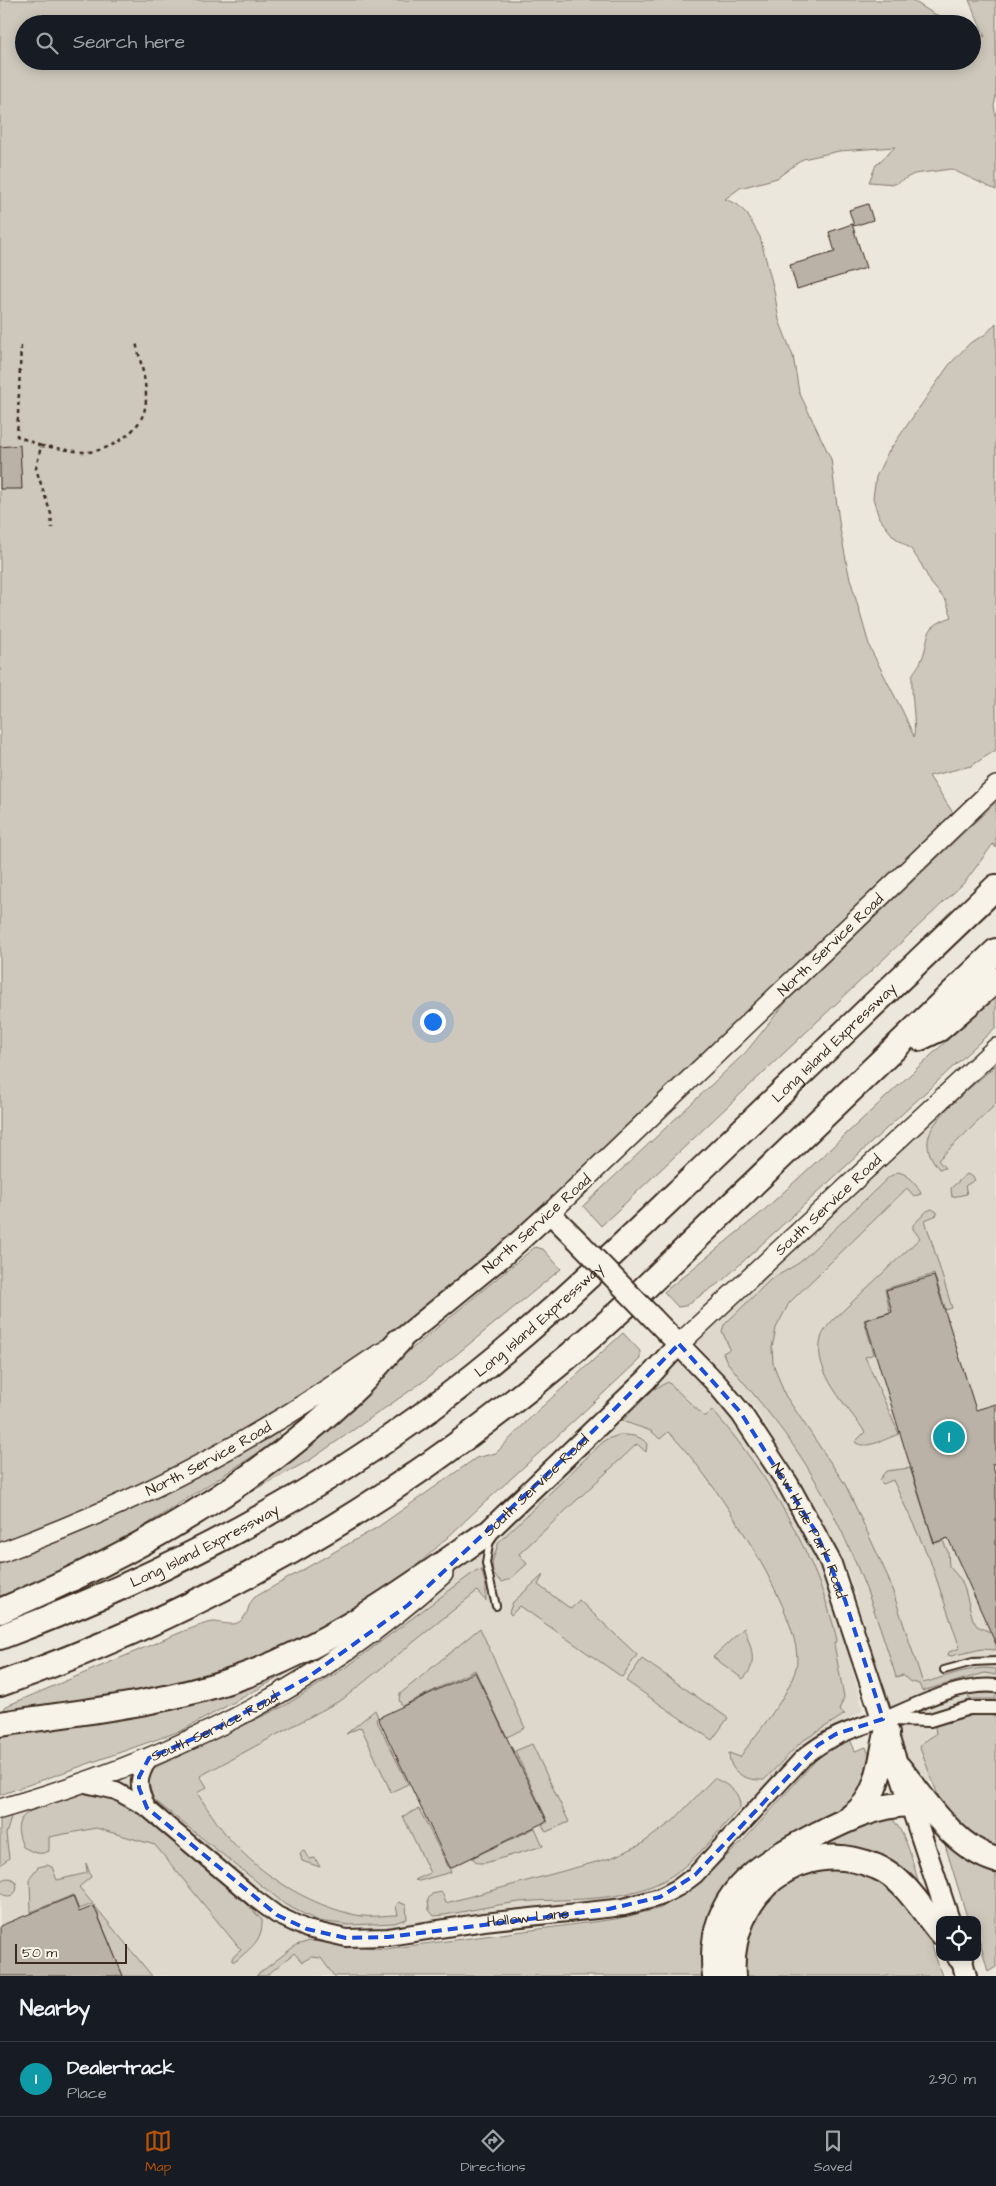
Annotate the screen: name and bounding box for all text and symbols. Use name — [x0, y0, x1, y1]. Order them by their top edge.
search box — [15, 15, 981, 70]
icon: search — [33, 29, 61, 57]
text: Search here — [73, 29, 185, 56]
street label: North Service Road — [772, 889, 888, 1001]
street label: Long Island Expressway — [767, 978, 901, 1107]
your location — [420, 1009, 446, 1035]
street label: South Service Road — [770, 1149, 886, 1260]
street label: North Service Road — [478, 1169, 596, 1279]
street label: Long Island Expressway — [470, 1258, 608, 1382]
street label: North Service Road — [142, 1416, 275, 1501]
pin: 1 — [933, 1418, 965, 1456]
street label: South Service Road — [478, 1429, 594, 1541]
street label: New Hyde Park Road — [766, 1458, 852, 1601]
street label: Long Island Expressway — [126, 1499, 283, 1593]
street label: South Service Road — [147, 1686, 282, 1766]
street label: Hollow Lane — [486, 1902, 570, 1932]
map controls — [936, 1916, 981, 1961]
button: locate — [936, 1916, 981, 1961]
scale bar — [15, 1941, 128, 1964]
text: 50 m — [22, 1943, 57, 1963]
text: Nearby — [20, 1994, 90, 2023]
text: Dealertrack — [67, 2055, 175, 2082]
text: 1 — [35, 2068, 37, 2090]
text: 290 m — [929, 2068, 976, 2090]
text: Place — [67, 2082, 107, 2104]
tab: Map — [144, 2127, 172, 2177]
tab: Directions — [460, 2127, 525, 2177]
tab: Saved — [814, 2127, 852, 2177]

